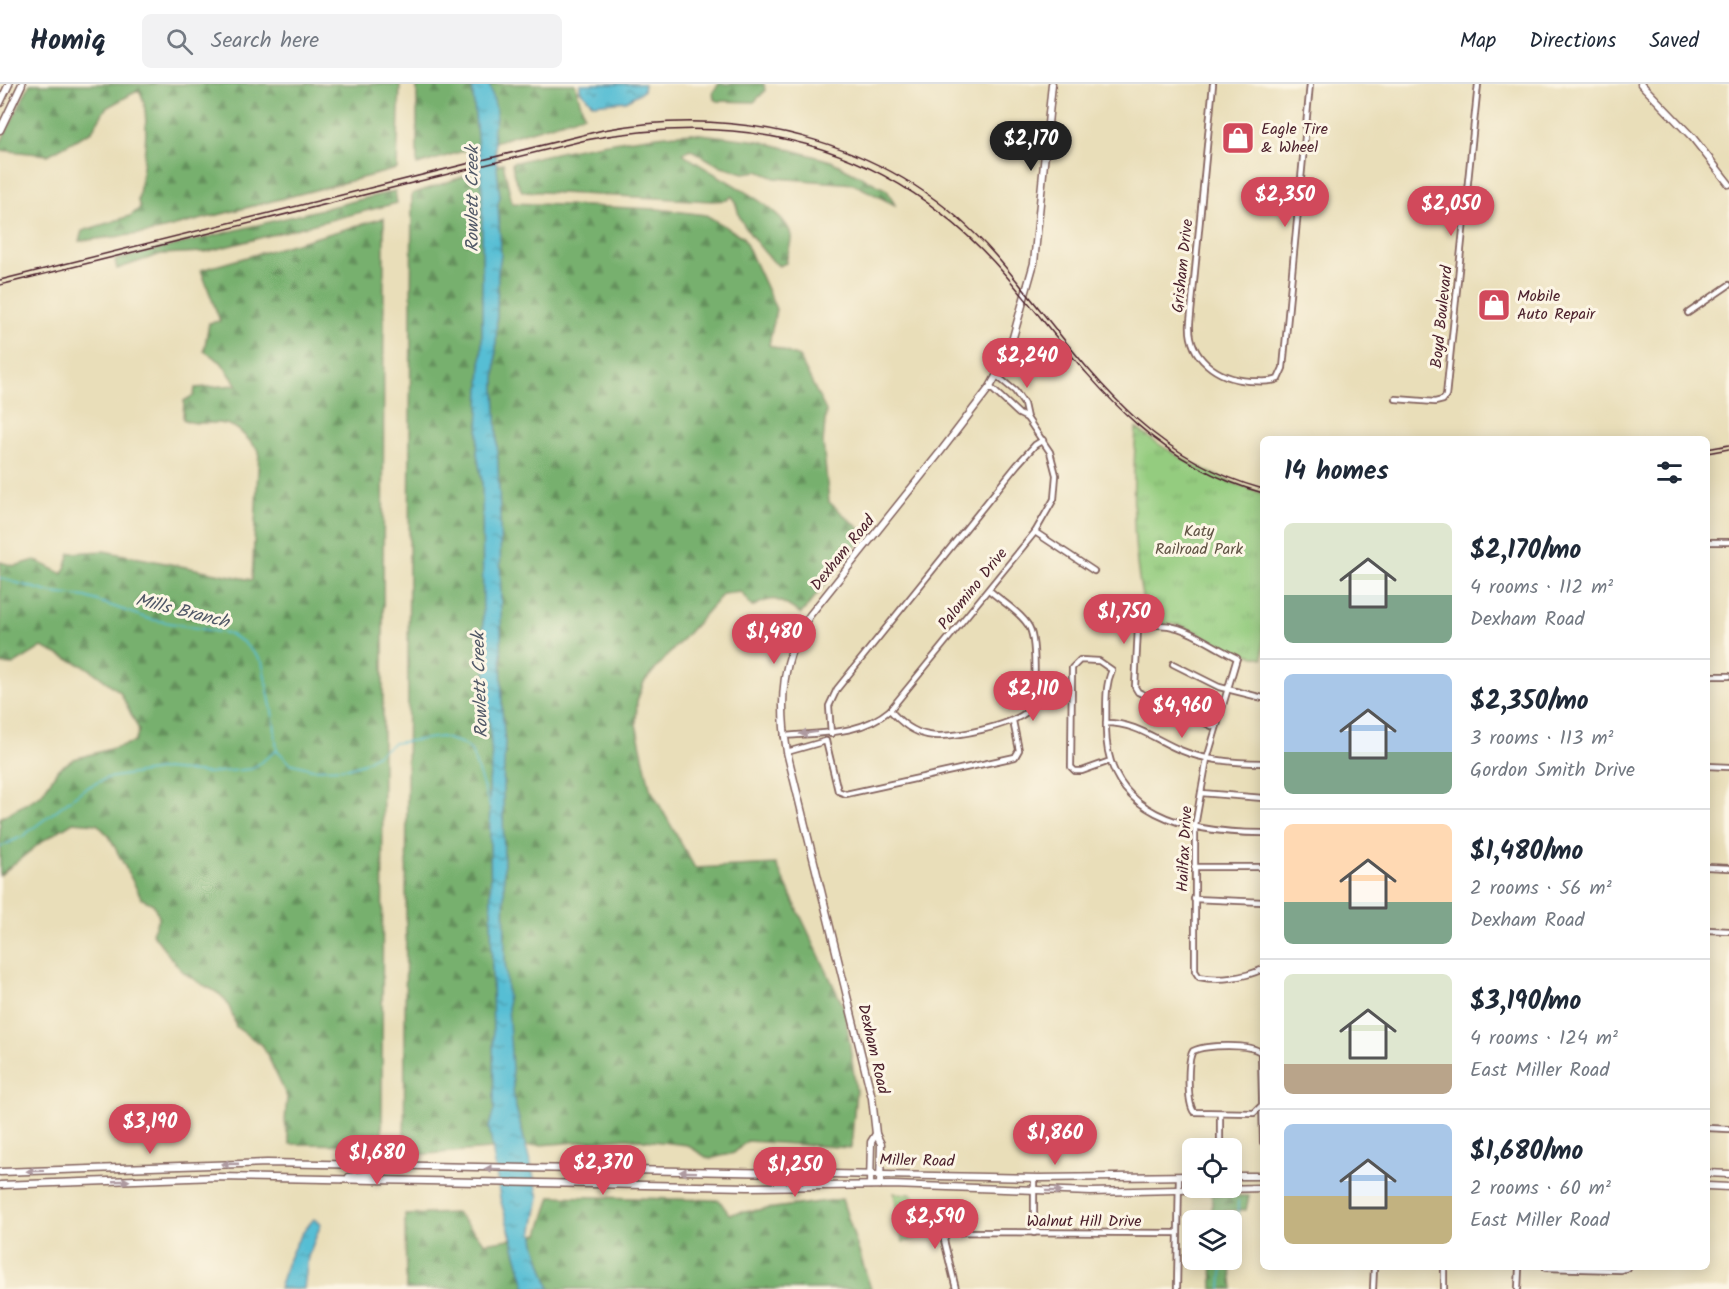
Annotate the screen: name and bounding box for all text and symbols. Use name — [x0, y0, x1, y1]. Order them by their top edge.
search box — [142, 14, 562, 68]
text: Homiq — [30, 19, 106, 64]
text: Search here — [211, 24, 319, 59]
icon: search — [163, 25, 196, 58]
text: Map — [1460, 25, 1496, 58]
text: Directions — [1529, 25, 1616, 58]
text: Saved — [1649, 25, 1699, 58]
place label: Eagle Tire & Wheel — [1261, 117, 1328, 160]
shop icon: Eagle Tire & Wheel — [1220, 120, 1256, 156]
pin: $2,170 — [982, 121, 1080, 172]
text: $2,170 — [1004, 124, 1058, 156]
water label: Rowlett Creek — [459, 144, 488, 252]
pin: $2,350 — [1236, 177, 1334, 228]
text: $2,350 — [1255, 180, 1315, 212]
pin: $2,050 — [1402, 186, 1500, 237]
text: $2,050 — [1421, 189, 1481, 221]
street label: Grisham Drive — [1166, 218, 1200, 314]
street label: Boyd Boulevard — [1424, 263, 1460, 370]
place label: Mobile Auto Repair — [1517, 284, 1597, 327]
shop icon: Mobile Auto Repair — [1476, 287, 1512, 323]
pin: $2,240 — [978, 338, 1076, 389]
text: $2,240 — [996, 341, 1058, 373]
text: 14 homes — [1284, 451, 1389, 493]
icon: filters — [1653, 456, 1686, 489]
street label: Dexham Road — [804, 509, 882, 596]
park label: Katy Railroad Park — [1155, 519, 1243, 562]
text: $2,170/mo — [1470, 530, 1581, 572]
street label: Palomino Drive — [932, 542, 1014, 636]
icon: home — [1332, 547, 1404, 619]
text: 4 rooms · 112 m² — [1470, 572, 1613, 604]
water label: Mills Branch — [132, 586, 233, 638]
pin: $1,750 — [1075, 594, 1173, 645]
text: $1,750 — [1098, 597, 1150, 629]
text: Dexham Road — [1470, 604, 1585, 636]
pin: $1,480 — [725, 614, 823, 665]
text: $1,480 — [746, 617, 802, 649]
water label: Rowlett Creek — [465, 629, 497, 738]
pin: $2,110 — [984, 671, 1082, 722]
text: $2,110 — [1007, 674, 1059, 706]
text: $2,350/mo — [1470, 681, 1589, 723]
pin: $4,960 — [1133, 688, 1231, 739]
text: $4,960 — [1152, 691, 1212, 723]
icon: home — [1332, 698, 1404, 770]
text: 3 rooms · 113 m² — [1470, 723, 1613, 755]
one-way arrow — [798, 729, 817, 738]
text: Gordon Smith Drive — [1470, 755, 1635, 787]
street label: Hailfax Drive — [1170, 805, 1200, 893]
text: $1,480/mo — [1470, 831, 1583, 873]
icon: home — [1332, 848, 1404, 920]
text: 2 rooms · 56 m² — [1470, 873, 1612, 905]
text: Dexham Road — [1470, 905, 1585, 937]
text: $3,190/mo — [1470, 981, 1581, 1023]
icon: home — [1332, 998, 1404, 1070]
street label: Dexham Road — [851, 1002, 896, 1097]
text: 4 rooms · 124 m² — [1470, 1023, 1618, 1055]
text: East Miller Road — [1470, 1055, 1609, 1087]
pin: $3,190 — [101, 1104, 199, 1155]
text: $3,190 — [123, 1107, 177, 1139]
pin: $1,860 — [1006, 1115, 1104, 1166]
text: $1,860 — [1027, 1118, 1083, 1150]
text: $1,680/mo — [1470, 1131, 1583, 1173]
pin: $1,680 — [328, 1135, 426, 1186]
text: $1,680 — [349, 1138, 405, 1170]
map controls — [1182, 1138, 1242, 1270]
button: locate — [1182, 1138, 1242, 1198]
pin: $2,370 — [554, 1145, 652, 1196]
pin: $1,250 — [746, 1147, 844, 1198]
text: $2,370 — [573, 1148, 633, 1180]
street label: Miller Road — [879, 1148, 956, 1174]
icon: home — [1332, 1148, 1404, 1220]
text: $1,250 — [767, 1150, 823, 1182]
one-way arrow — [220, 1159, 239, 1169]
one-way arrow — [484, 1164, 503, 1174]
one-way arrow — [25, 1166, 44, 1176]
one-way arrow — [679, 1167, 698, 1177]
text: 2 rooms · 60 m² — [1470, 1173, 1611, 1205]
one-way arrow — [112, 1176, 131, 1185]
one-way arrow — [1045, 1187, 1064, 1196]
pin: $2,590 — [886, 1199, 984, 1250]
text: $2,590 — [905, 1202, 965, 1234]
text: East Miller Road — [1470, 1205, 1609, 1237]
street label: Walnut Hill Drive — [1027, 1209, 1141, 1234]
button: layers — [1182, 1210, 1242, 1270]

